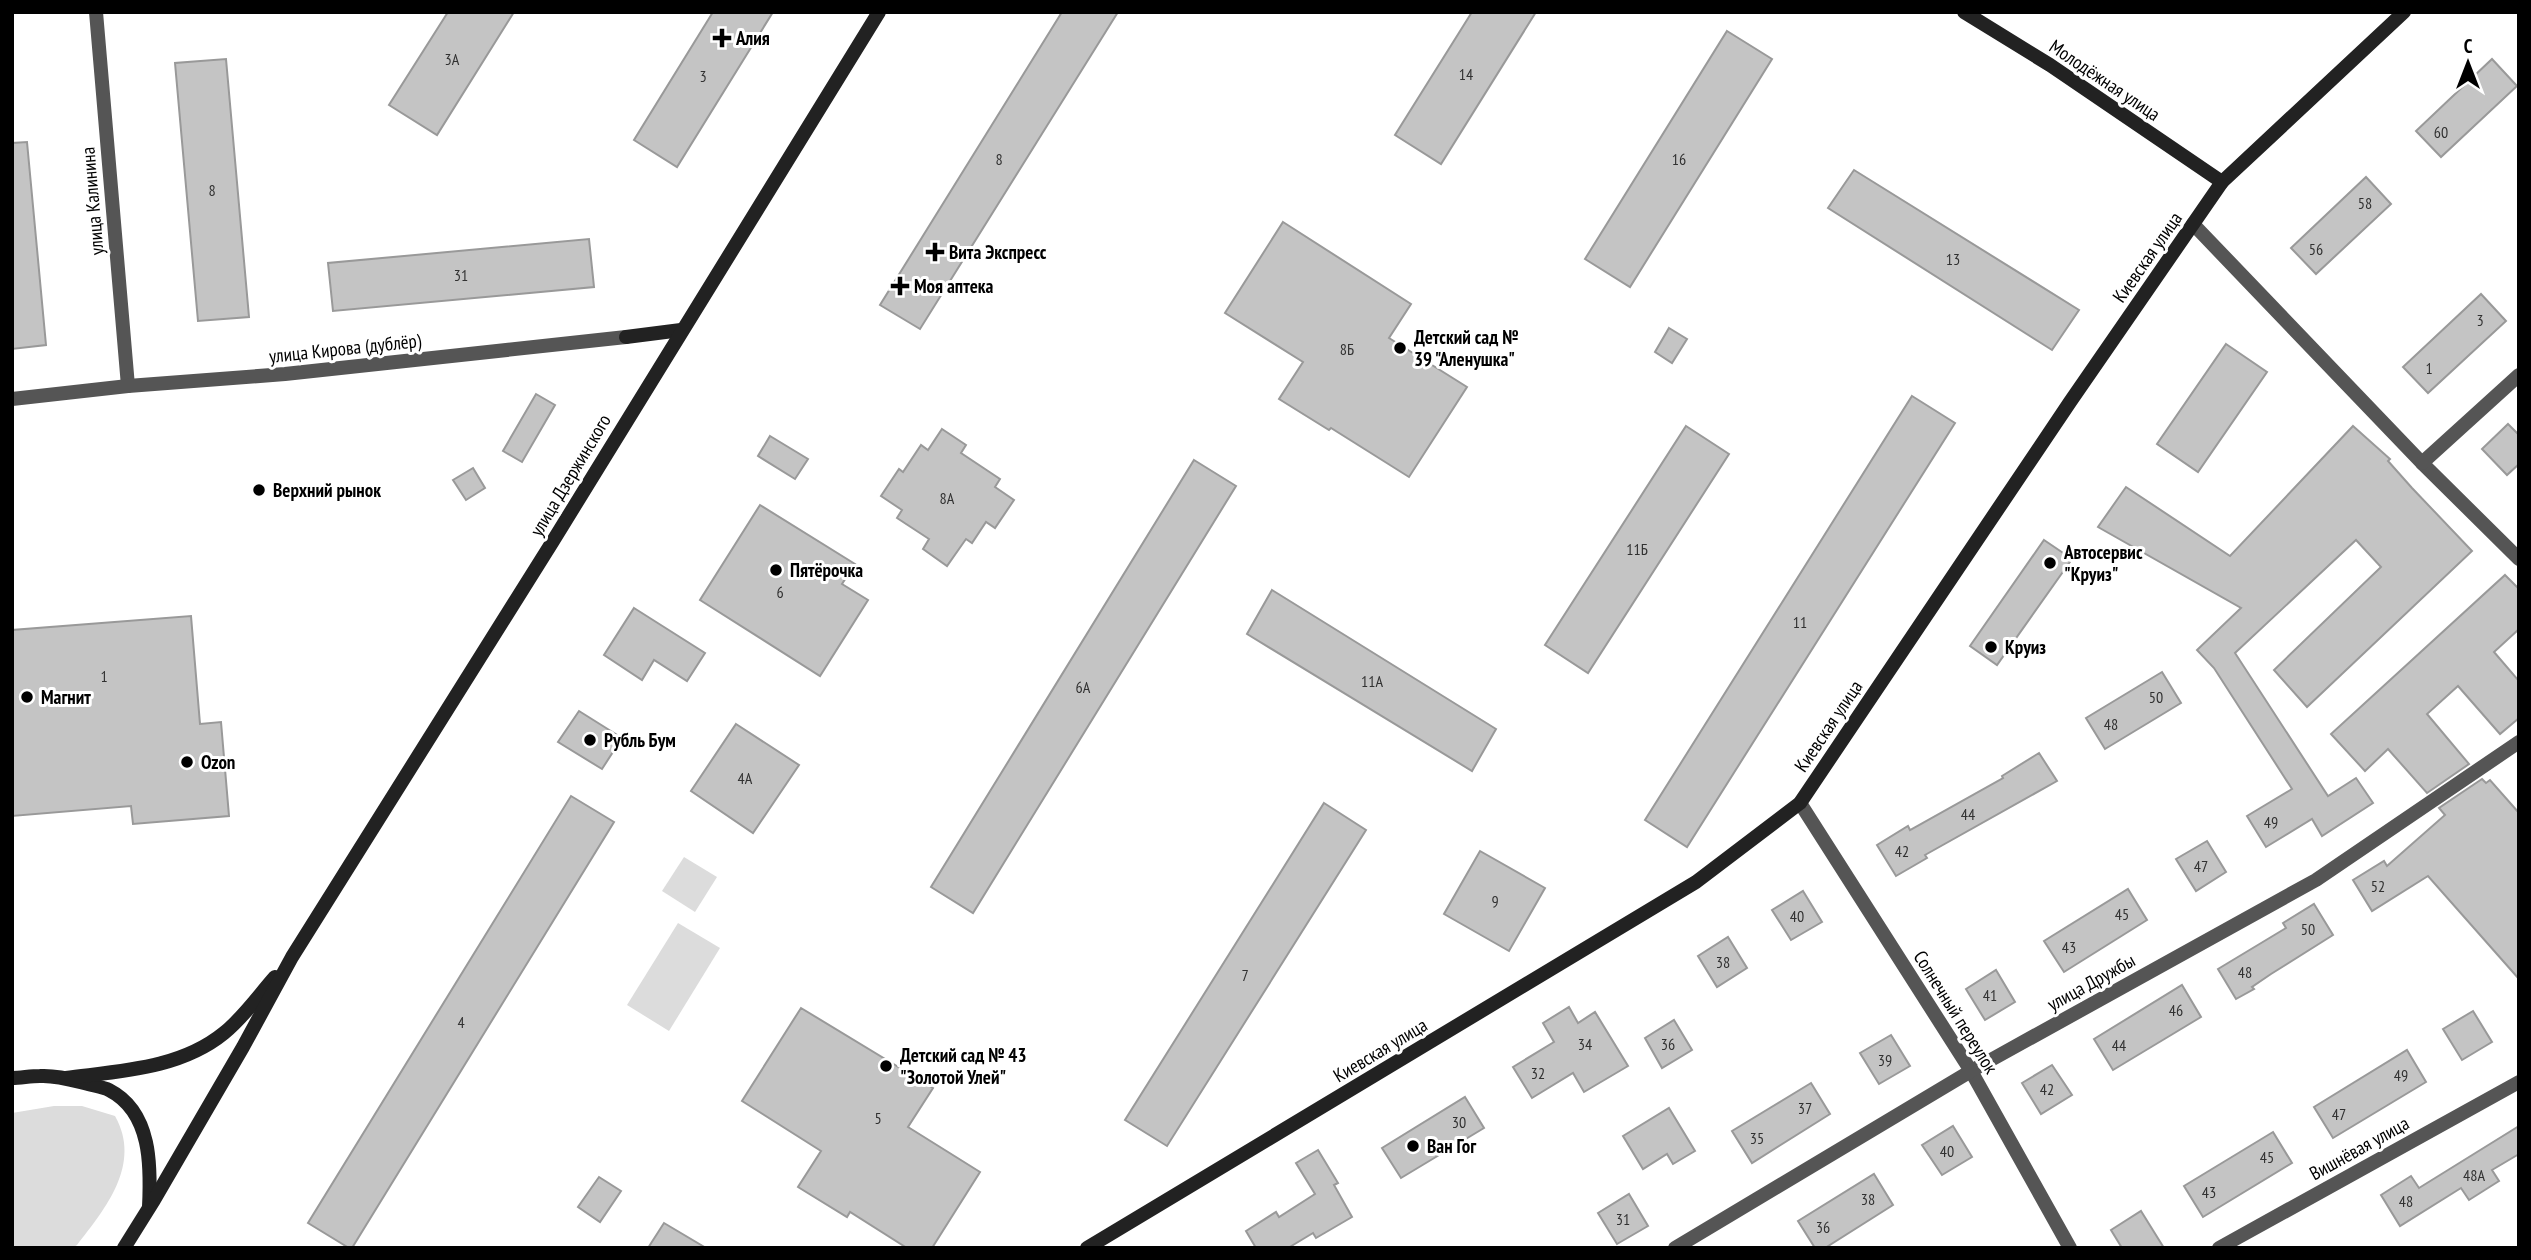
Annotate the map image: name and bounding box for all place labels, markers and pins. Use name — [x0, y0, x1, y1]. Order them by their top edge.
place label: Алия — [735, 26, 770, 50]
marker: Алия — [714, 30, 730, 46]
place label: Вита Экспресс — [949, 240, 1047, 264]
marker: Вита Экспресс — [927, 244, 943, 260]
place label: Моя аптека — [914, 274, 994, 298]
marker: Моя аптека — [892, 278, 908, 294]
place label: Детский сад № 39 "Аленушка" — [1414, 325, 1518, 371]
marker: Детский сад № 39 "Аленушка" — [1392, 340, 1408, 356]
place label: Верхний рынок — [273, 478, 381, 502]
marker: Верхний рынок — [251, 482, 267, 498]
place label: Автосервис "Круиз" — [2063, 540, 2143, 586]
marker: Автосервис "Круиз" — [2042, 555, 2058, 571]
place label: Пятёрочка — [790, 558, 863, 582]
marker: Пятёрочка — [768, 562, 784, 578]
place label: Круиз — [2005, 635, 2046, 659]
marker: Круиз — [1983, 639, 1999, 655]
place label: Магнит — [41, 685, 91, 709]
marker: Магнит — [19, 689, 35, 705]
place label: Рубль Бум — [604, 728, 676, 752]
marker: Рубль Бум — [582, 732, 598, 748]
place label: Ozon — [201, 750, 235, 774]
marker: Ozon — [179, 754, 195, 770]
place label: Детский сад № 43 "Золотой Улей" — [900, 1043, 1026, 1089]
marker: Детский сад № 43 "Золотой Улей" — [878, 1058, 894, 1074]
place label: Ван Гог — [1427, 1134, 1476, 1158]
marker: Ван Гог — [1405, 1138, 1421, 1154]

